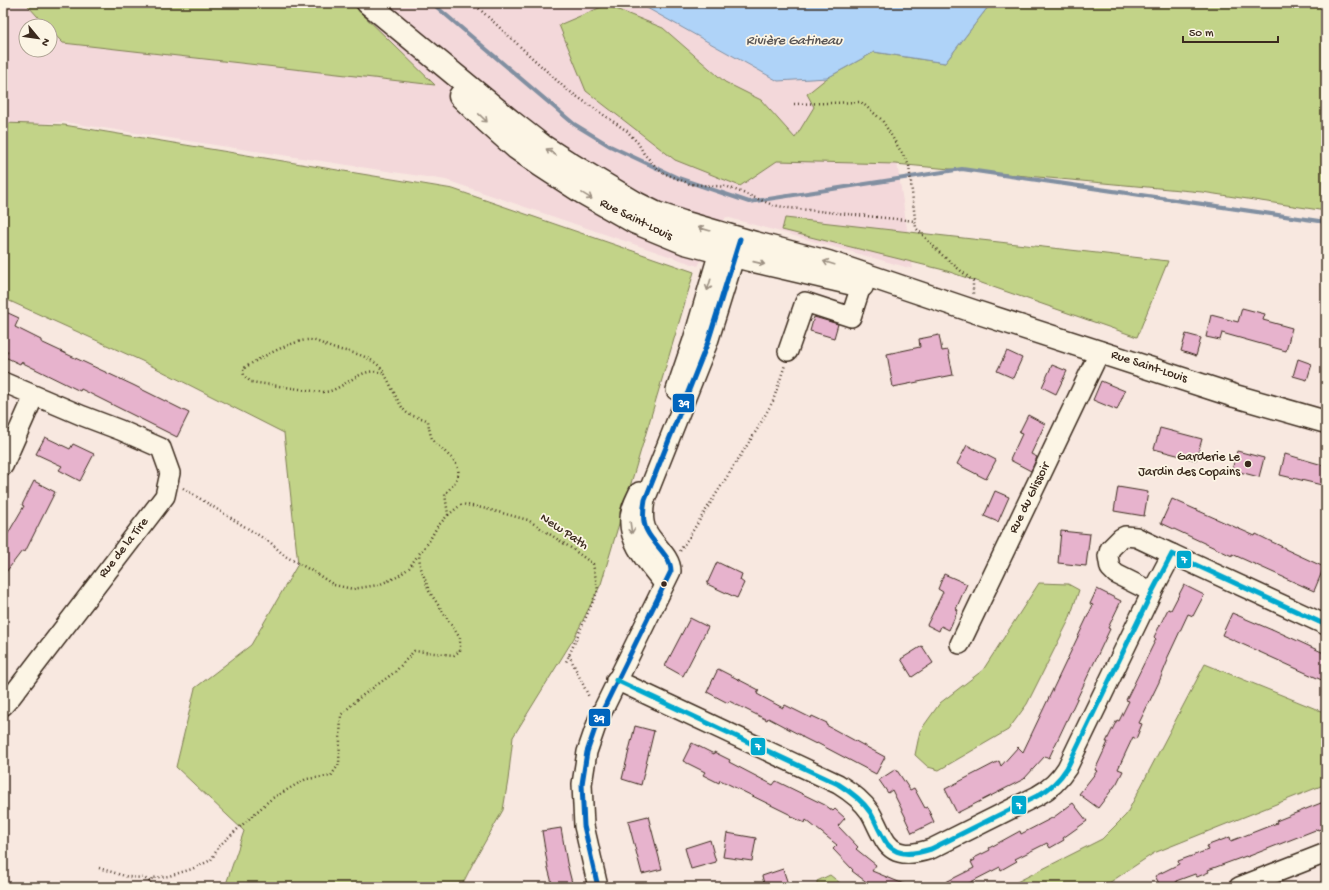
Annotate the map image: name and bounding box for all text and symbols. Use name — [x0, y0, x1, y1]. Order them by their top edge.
north arrow — [18, 18, 58, 58]
scale bar — [1183, 18, 1278, 44]
text: 50 m — [1189, 27, 1214, 41]
water label: Rivière Gatineau — [746, 33, 843, 50]
text: N — [38, 36, 52, 48]
one-way arrow — [478, 113, 488, 123]
one-way arrow — [545, 147, 557, 155]
one-way arrow — [581, 192, 593, 200]
street label: Rue Saint-Louis — [597, 196, 676, 245]
one-way arrow — [698, 224, 711, 232]
one-way arrow — [752, 259, 765, 267]
one-way arrow — [823, 259, 836, 266]
one-way arrow — [705, 278, 712, 291]
street label: Rue Saint-Louis — [1109, 348, 1190, 387]
line badge: 39 — [672, 393, 695, 413]
text: 39 — [677, 399, 690, 411]
place label: Garderie Le Jardin des Copains — [1138, 450, 1241, 480]
street label: Rue du Glissoir — [1006, 459, 1054, 536]
marker: Garderie Le Jardin des Copains — [1243, 459, 1253, 469]
street label: New Path — [537, 510, 591, 554]
street label: Rue de la Tire — [96, 515, 152, 581]
one-way arrow — [627, 521, 635, 534]
line badge: 7 — [1176, 550, 1192, 569]
text: 7 — [1180, 555, 1188, 567]
unlabelled marker — [659, 579, 669, 589]
line badge: 39 — [588, 708, 611, 727]
text: 39 — [592, 714, 605, 726]
line badge: 7 — [750, 737, 766, 756]
text: 7 — [754, 742, 762, 754]
line badge: 7 — [1011, 795, 1027, 815]
text: 7 — [1015, 801, 1023, 813]

